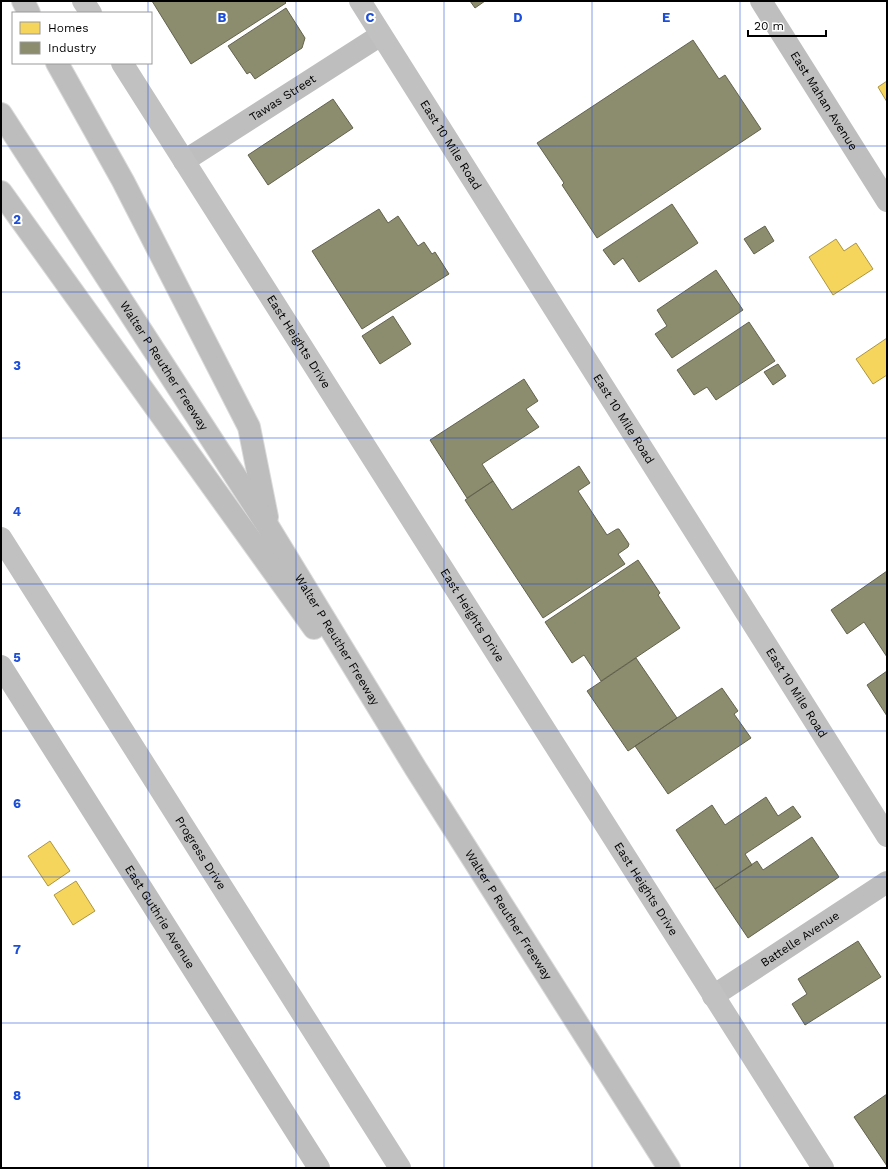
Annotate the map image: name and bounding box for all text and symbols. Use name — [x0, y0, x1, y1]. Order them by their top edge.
text: B — [218, 10, 227, 25]
text: C — [366, 10, 375, 25]
text: D — [513, 10, 523, 25]
text: E — [662, 10, 670, 25]
legend — [12, 12, 152, 64]
scale bar — [748, 12, 826, 38]
text: 20 m — [754, 19, 784, 33]
text: Homes — [48, 21, 89, 35]
text: Industry — [48, 41, 97, 55]
street label: East Mahan Avenue — [787, 49, 860, 153]
street label: Tawas Street — [247, 72, 318, 124]
street label: East 10 Mile Road — [417, 97, 484, 192]
text: 2 — [13, 212, 21, 227]
street label: East Heights Drive — [264, 292, 334, 391]
street label: Walter P Reuther Freeway — [117, 299, 211, 434]
text: 3 — [13, 358, 21, 373]
street label: East 10 Mile Road — [590, 371, 657, 466]
text: 4 — [13, 504, 22, 519]
street label: East Heights Drive — [438, 566, 507, 665]
street label: Walter P Reuther Freeway — [292, 572, 383, 709]
street label: East 10 Mile Road — [763, 645, 830, 740]
text: 5 — [13, 650, 21, 665]
text: 6 — [13, 796, 21, 811]
street label: Progress Drive — [172, 814, 229, 892]
street label: East Heights Drive — [611, 840, 681, 938]
street label: Walter P Reuther Freeway — [462, 847, 555, 983]
street label: East Guthrie Avenue — [122, 863, 198, 971]
street label: Battelle Avenue — [758, 908, 842, 970]
text: 7 — [13, 942, 21, 957]
text: 8 — [13, 1088, 21, 1103]

